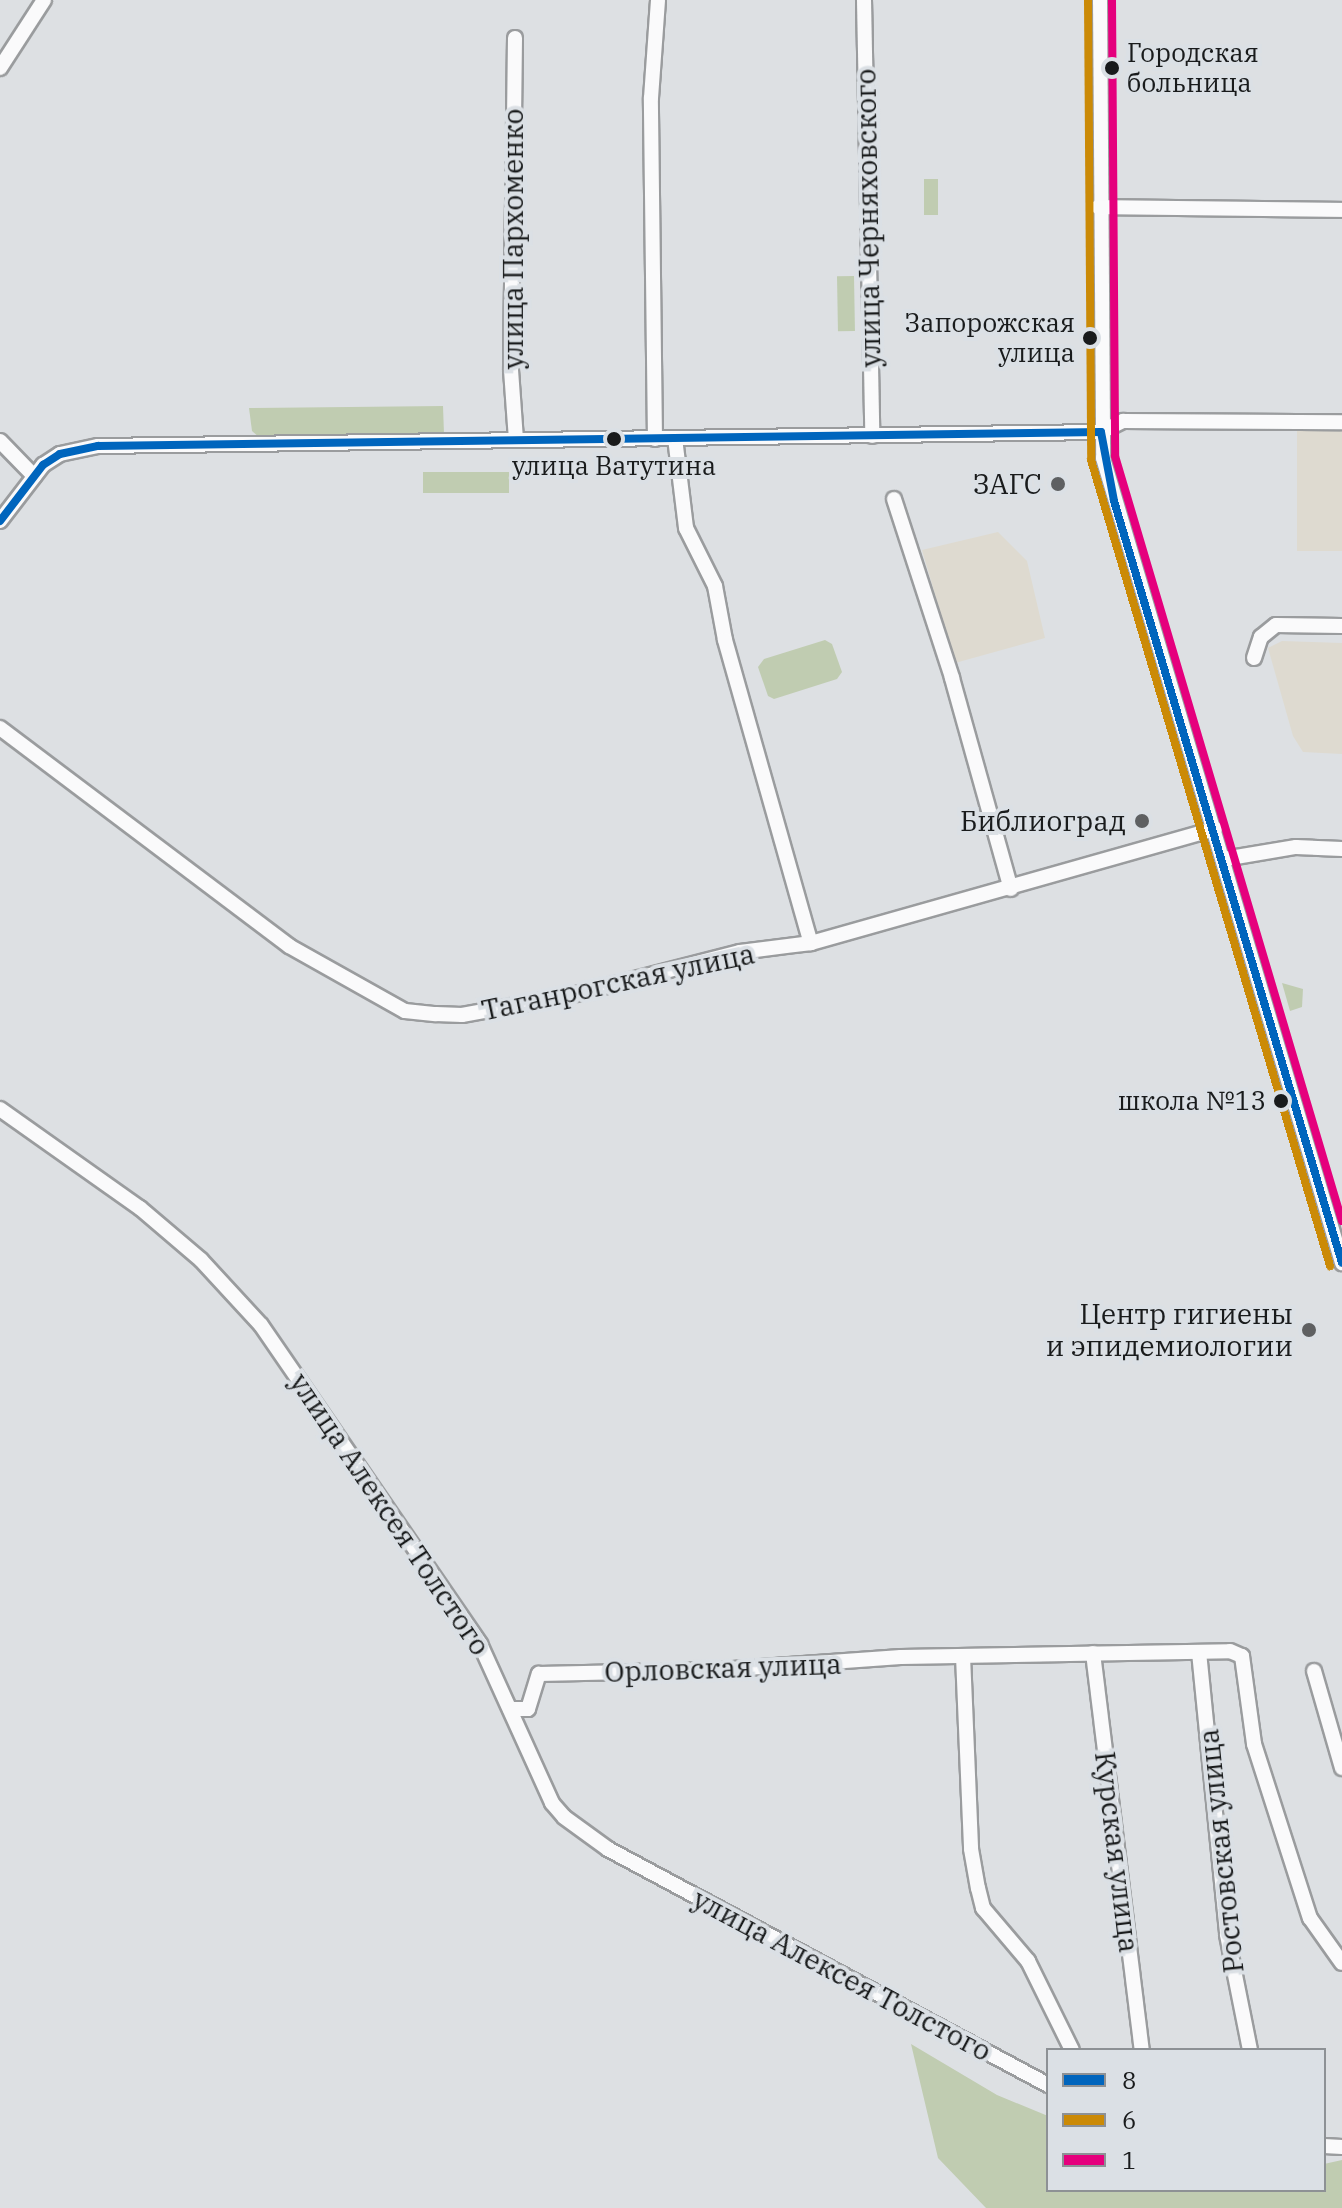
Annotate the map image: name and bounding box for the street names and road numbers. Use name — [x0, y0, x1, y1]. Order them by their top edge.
street label: улица Черняховского — [849, 68, 887, 368]
street label: улица Пархоменко — [496, 109, 530, 369]
street label: Таганрогская улица — [478, 937, 758, 1027]
street label: улица Алексея Толстого — [283, 1367, 497, 1661]
street label: Орловская улица — [604, 1647, 842, 1689]
street label: Ростовская улица — [1191, 1727, 1251, 1975]
street label: Курская улица — [1088, 1750, 1146, 1954]
street label: улица Алексея Толстого — [687, 1882, 997, 2068]

